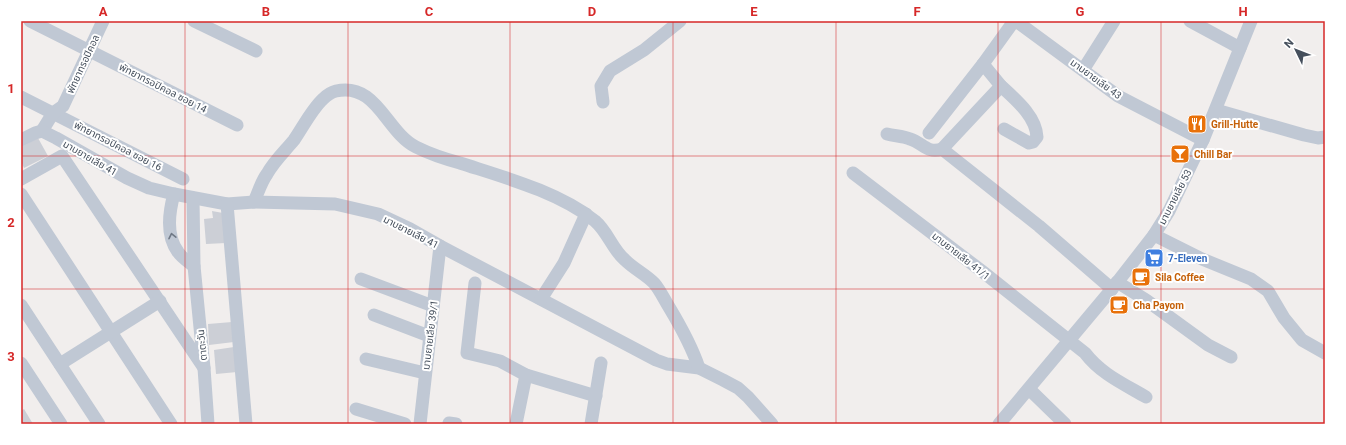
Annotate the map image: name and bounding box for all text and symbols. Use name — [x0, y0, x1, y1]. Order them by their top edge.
text: A — [99, 4, 108, 19]
text: B — [262, 4, 270, 19]
text: C — [425, 4, 434, 19]
text: D — [588, 4, 596, 19]
text: E — [750, 4, 758, 19]
text: F — [913, 4, 921, 19]
text: G — [1076, 4, 1085, 19]
text: H — [1238, 4, 1248, 19]
north arrow — [1276, 30, 1316, 70]
street label: พัทยาทรอปิคอล — [65, 33, 101, 95]
text: N — [1282, 36, 1297, 51]
street label: มาบยายเลีย 43 — [1068, 57, 1124, 101]
street label: พัทยาทรอปิคอล ซอย 14 — [117, 61, 209, 115]
text: 1 — [7, 81, 15, 96]
restaurant icon: Grill-Hutte — [1186, 113, 1208, 135]
street label: พัทยาทรอปิคอล ซอย 16 — [72, 119, 164, 173]
place label: Grill-Hutte — [1211, 119, 1259, 130]
street label: มาบยายเลีย 41 — [61, 138, 119, 178]
bar icon: Chill Bar — [1169, 143, 1191, 165]
place label: Chill Bar — [1194, 149, 1232, 160]
street label: มาบยายเลีย 53 — [1156, 168, 1194, 226]
street label: มาบยายเลีย 41 — [382, 213, 440, 251]
text: 2 — [7, 215, 15, 230]
street label: มาบยายเลีย 41/1 — [930, 230, 992, 282]
one-way arrow — [168, 233, 176, 239]
supermarket icon: 7-Eleven — [1143, 247, 1165, 269]
place label: 7-Eleven — [1168, 253, 1208, 264]
cafe icon: Sila Coffee — [1130, 266, 1152, 288]
place label: Sila Coffee — [1155, 272, 1205, 283]
cafe icon: Cha Payom — [1108, 294, 1130, 316]
street label: มาบยายเลีย 39/1 — [420, 300, 440, 370]
place label: Cha Payom — [1133, 300, 1184, 311]
street label: ตาตะวัน — [195, 329, 209, 361]
text: 3 — [7, 349, 15, 364]

